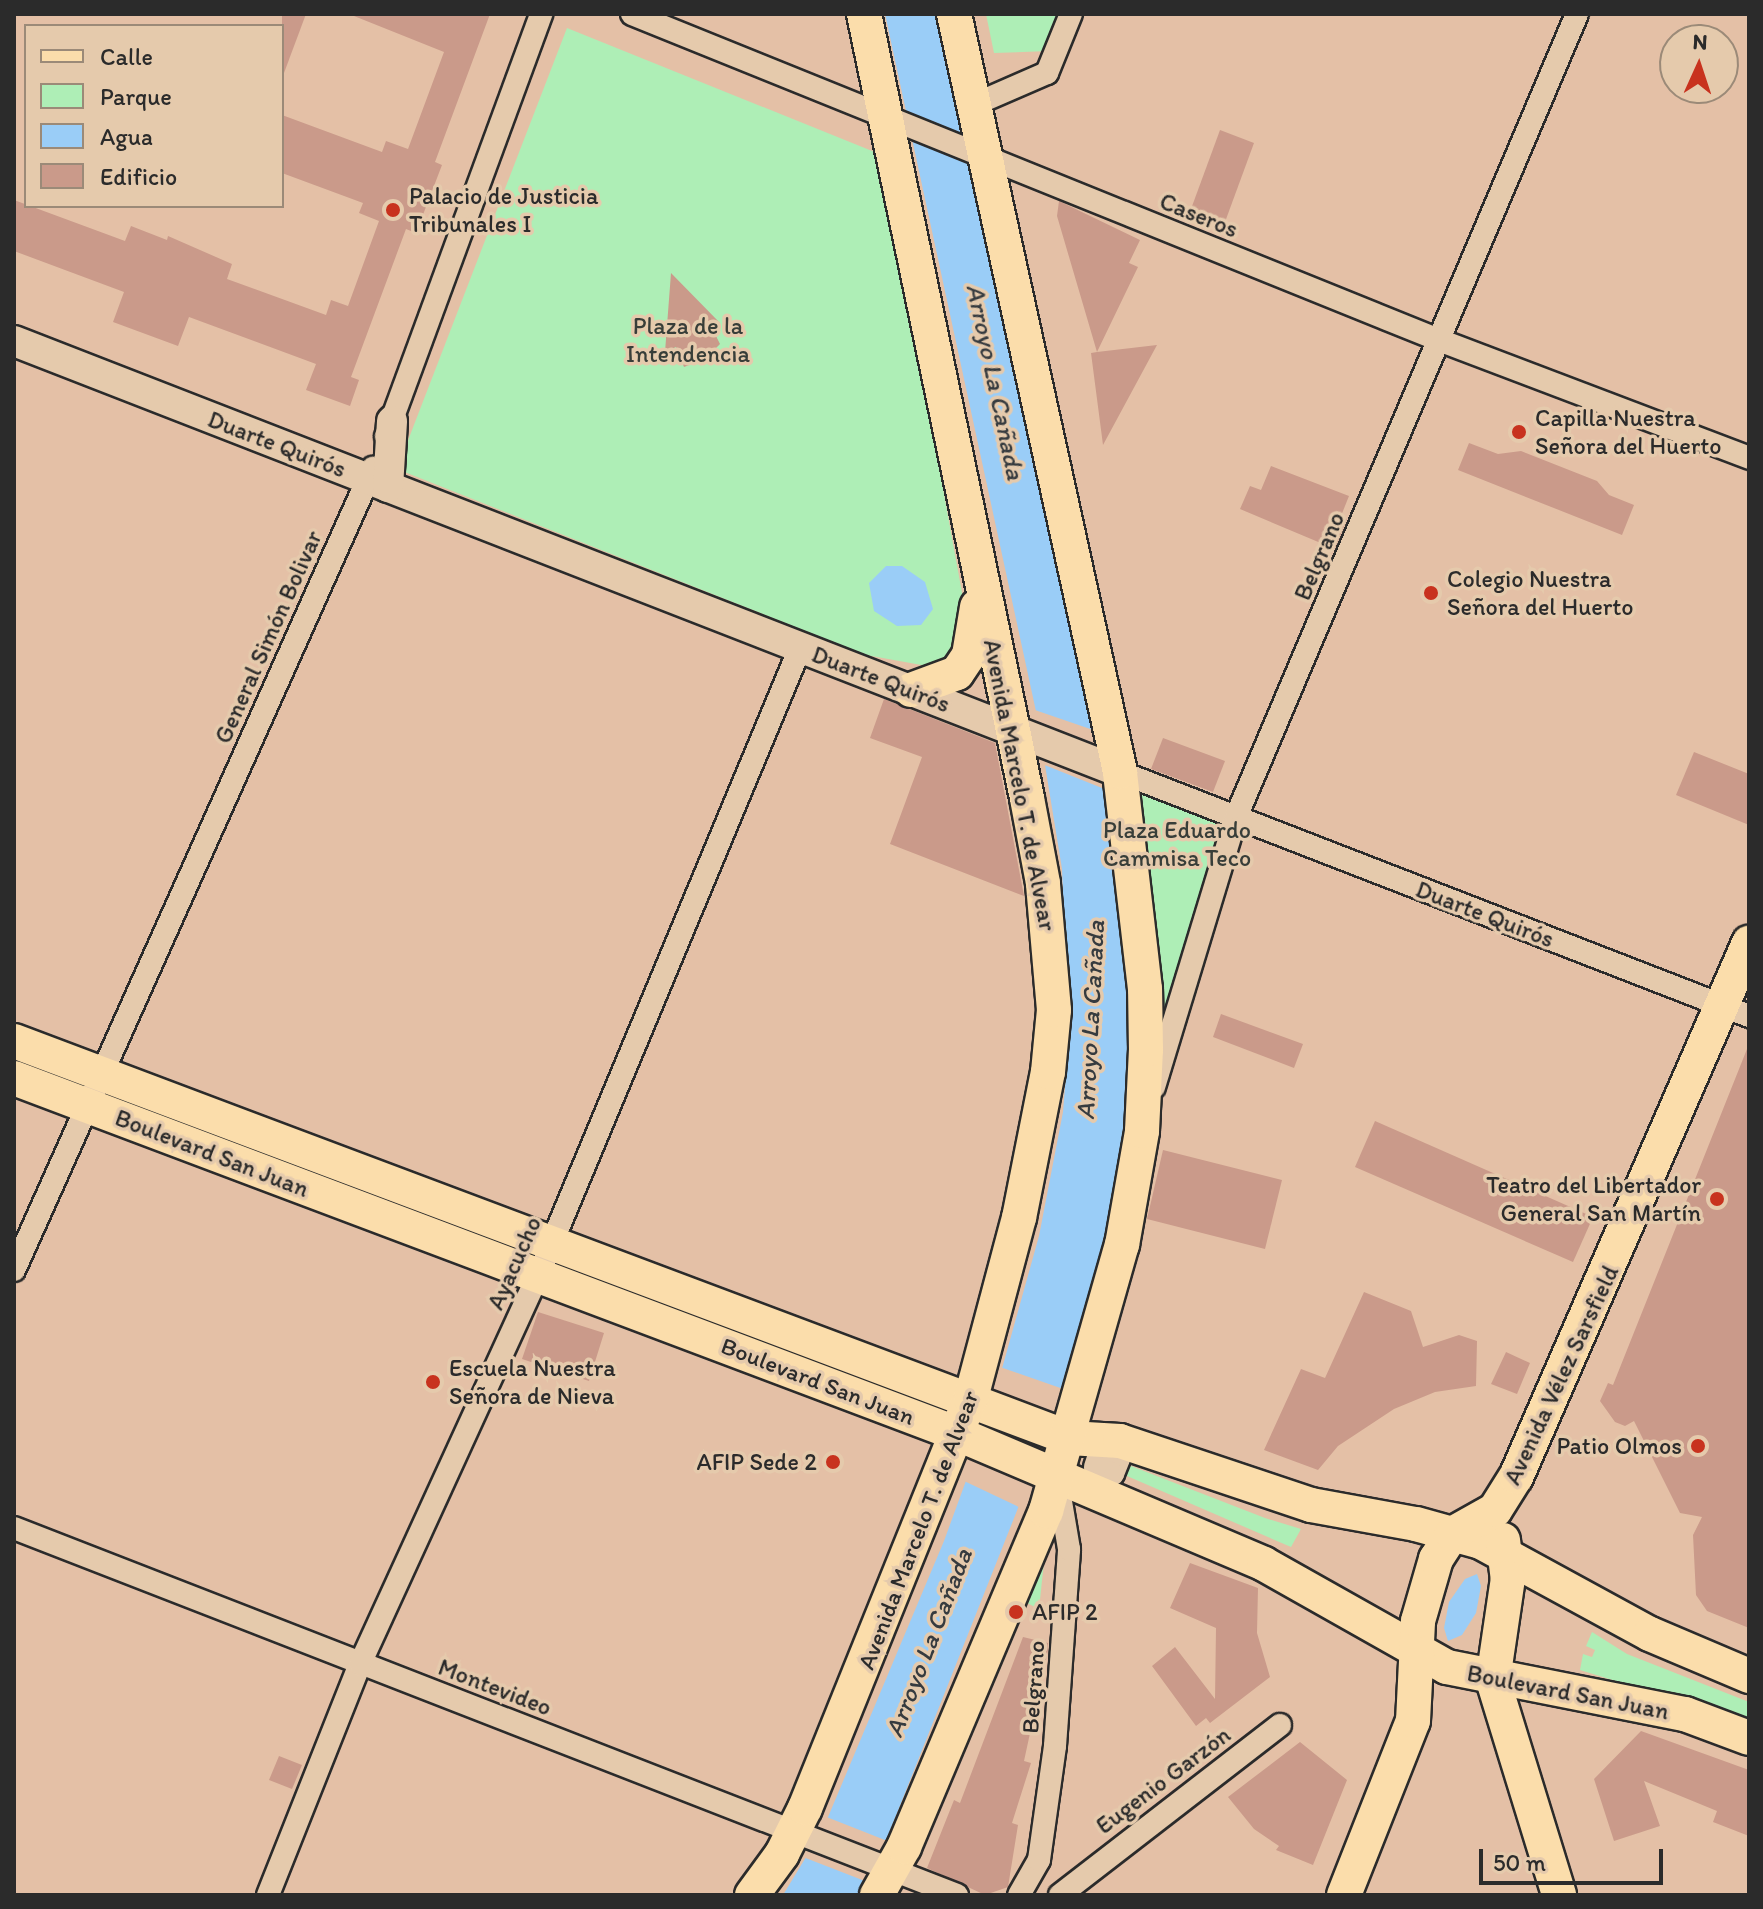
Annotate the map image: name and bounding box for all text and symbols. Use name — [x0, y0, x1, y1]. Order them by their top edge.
legend — [24, 24, 284, 208]
north arrow — [1659, 24, 1739, 104]
text: N — [1692, 28, 1708, 55]
text: Calle — [100, 42, 153, 71]
text: Parque — [100, 82, 172, 111]
text: Agua — [100, 122, 153, 151]
text: Edificio — [100, 162, 177, 191]
place label: Palacio de Justicia Tribunales I — [409, 182, 598, 238]
street label: Caseros — [1156, 186, 1242, 244]
marker: Palacio de Justicia Tribunales I — [384, 201, 402, 219]
water label: Arroyo La Cañada — [959, 281, 1031, 483]
park label: Plaza de la Intendencia — [626, 312, 750, 368]
street label: Duarte Quirós — [204, 404, 350, 484]
place label: Capilla Nuestra Señora del Huerto — [1535, 404, 1722, 460]
marker: Capilla Nuestra Señora del Huerto — [1510, 423, 1528, 441]
street label: Belgrano — [1288, 508, 1350, 604]
street label: General Simón Bolivar — [208, 526, 328, 748]
place label: Colegio Nuestra Señora del Huerto — [1447, 565, 1634, 621]
marker: Colegio Nuestra Señora del Huerto — [1422, 584, 1440, 602]
street label: Avenida Marcelo T. de Alvear — [978, 637, 1062, 933]
street label: Duarte Quirós — [808, 639, 954, 719]
park label: Plaza Eduardo Cammisa Teco — [1103, 816, 1251, 872]
street label: Duarte Quirós — [1412, 874, 1558, 954]
water label: Arroyo La Cañada — [1070, 920, 1112, 1120]
street label: Boulevard San Juan — [111, 1103, 313, 1203]
place label: Teatro del Libertador General San Martín — [1487, 1171, 1701, 1227]
marker: Teatro del Libertador General San Martín — [1708, 1190, 1726, 1208]
street label: Ayacucho — [481, 1212, 547, 1314]
street label: Avenida Vélez Sarsfield — [1497, 1260, 1625, 1490]
street label: Boulevard San Juan — [717, 1331, 919, 1431]
place label: Escuela Nuestra Señora de Nieva — [449, 1354, 616, 1410]
marker: Escuela Nuestra Señora de Nieva — [424, 1373, 442, 1391]
street label: Avenida Marcelo T. de Alvear — [852, 1387, 984, 1673]
place label: Patio Olmos — [1557, 1432, 1682, 1460]
marker: Patio Olmos — [1689, 1437, 1707, 1455]
place label: AFIP Sede 2 — [696, 1448, 817, 1476]
marker: AFIP Sede 2 — [824, 1453, 842, 1471]
water label: Arroyo La Cañada — [879, 1544, 979, 1742]
place label: AFIP 2 — [1032, 1598, 1098, 1626]
marker: AFIP 2 — [1007, 1603, 1025, 1621]
street label: Belgrano — [1015, 1640, 1051, 1734]
street label: Montevideo — [434, 1652, 556, 1722]
street label: Boulevard San Juan — [1464, 1658, 1672, 1726]
street label: Eugenio Garzón — [1090, 1720, 1236, 1840]
scale bar — [1483, 1833, 1667, 1883]
text: 50 m — [1493, 1848, 1546, 1877]

